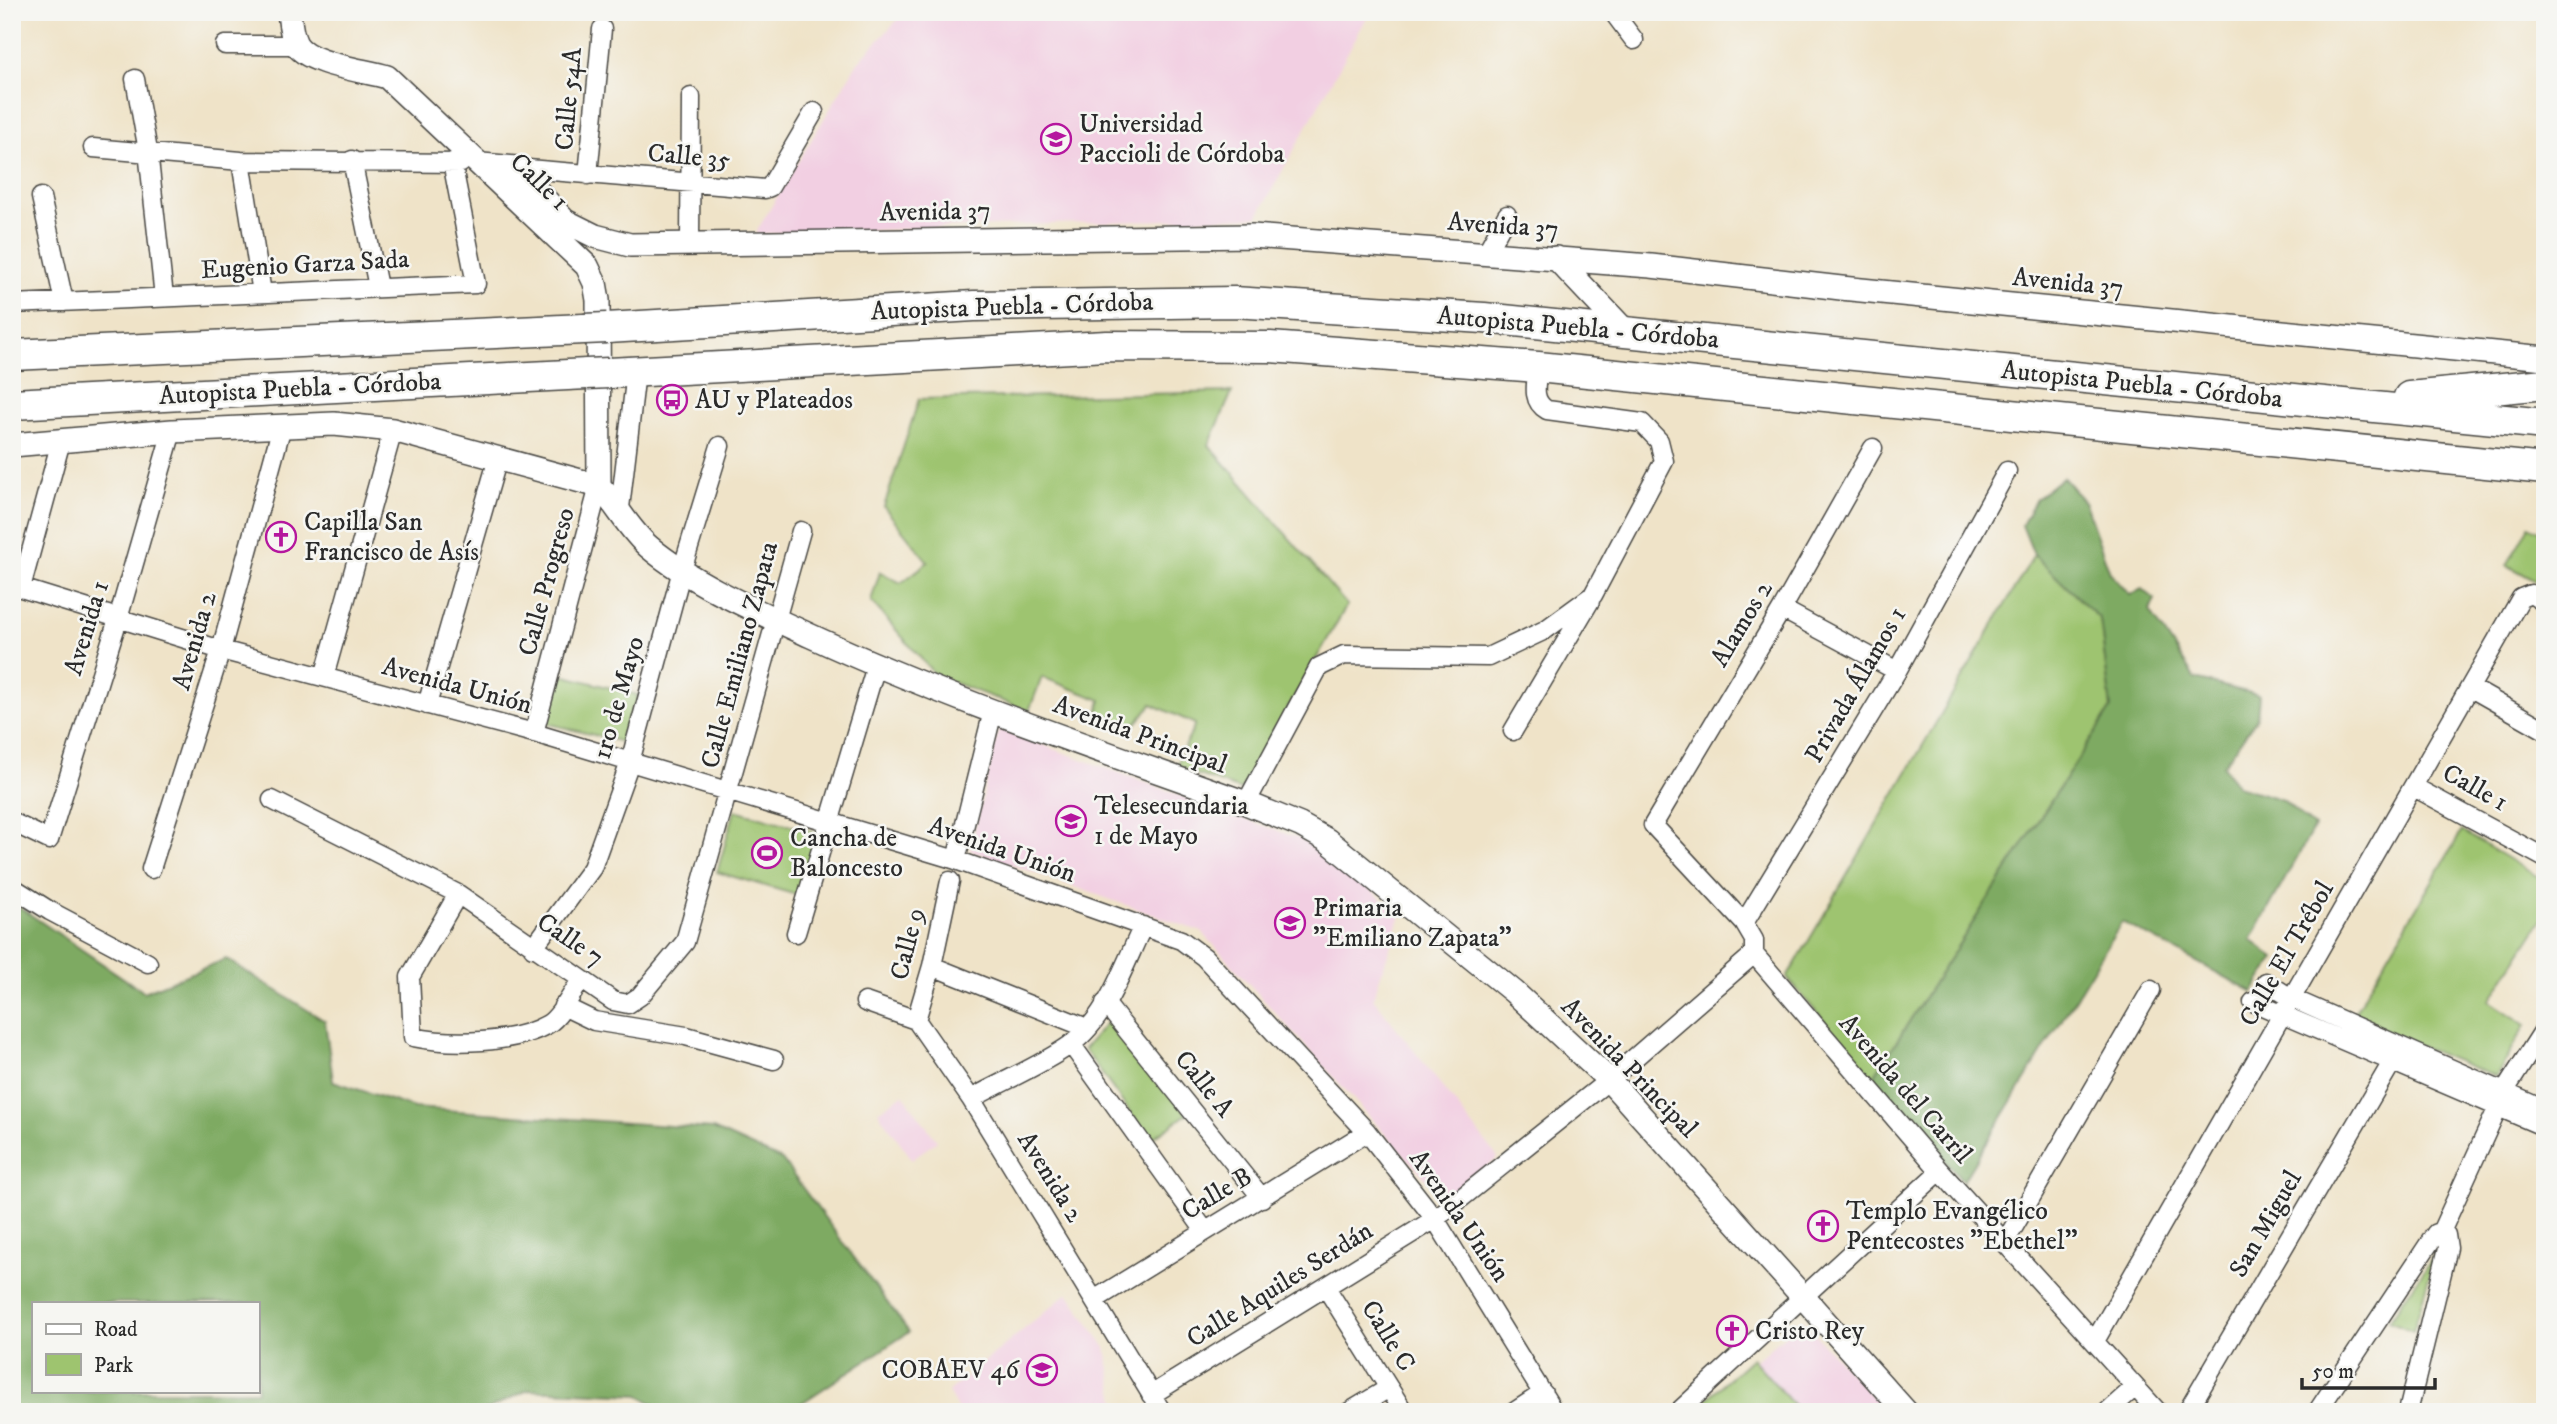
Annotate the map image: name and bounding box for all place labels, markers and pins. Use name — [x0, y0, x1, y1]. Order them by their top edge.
place label: Universidad Paccioli de Córdoba — [1079, 108, 1284, 171]
school or university icon: Universidad Paccioli de Córdoba — [1039, 122, 1073, 156]
bus stop icon: AU y Plateados — [655, 383, 689, 417]
place label: AU y Plateados — [695, 384, 853, 417]
place label: Capilla San Francisco de Asís — [304, 506, 479, 569]
church icon: Capilla San Francisco de Asís — [264, 520, 298, 554]
place label: Telesecundaria 1 de Mayo — [1094, 790, 1248, 853]
school or university icon: Telesecundaria 1 de Mayo — [1054, 804, 1088, 838]
place label: Cancha de Baloncesto — [790, 822, 903, 885]
sports icon: Cancha de Baloncesto — [750, 836, 784, 870]
place label: Primaria "Emiliano Zapata" — [1313, 892, 1512, 955]
school or university icon: Primaria "Emiliano Zapata" — [1273, 906, 1307, 940]
place label: Templo Evangélico Pentecostes "Ebethel" — [1846, 1195, 2078, 1258]
church icon: Templo Evangélico Pentecostes "Ebethel" — [1806, 1209, 1840, 1243]
church icon: Cristo Rey — [1715, 1314, 1749, 1348]
place label: Cristo Rey — [1755, 1315, 1865, 1348]
school or university icon: COBAEV 46 — [1025, 1353, 1059, 1387]
place label: COBAEV 46 — [882, 1354, 1020, 1387]

